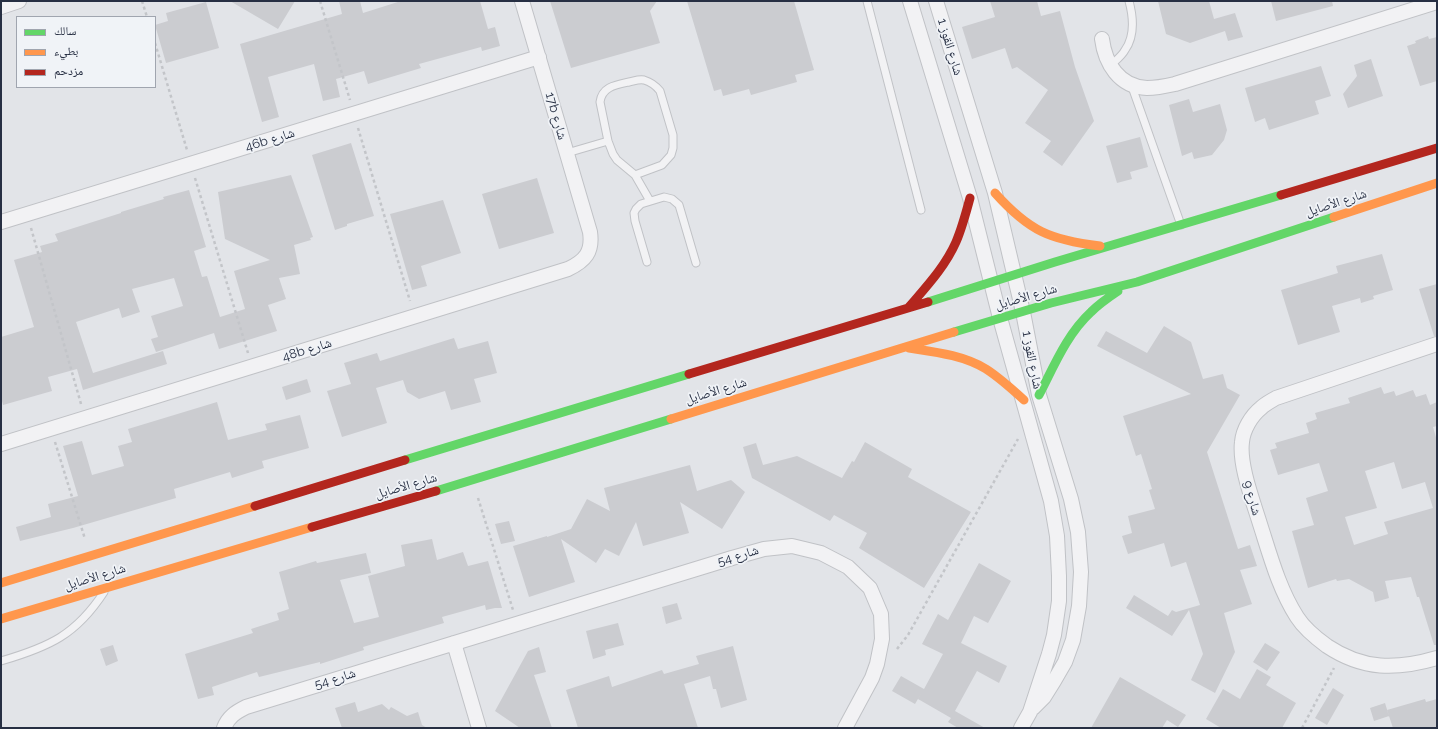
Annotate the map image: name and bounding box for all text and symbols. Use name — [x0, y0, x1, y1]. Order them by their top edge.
legend — [16, 16, 156, 88]
street label: شارع القوز 1 — [934, 17, 966, 77]
text: سالك — [54, 24, 76, 38]
text: بطيء — [54, 44, 78, 58]
text: مزدحم — [54, 64, 83, 78]
street label: 17b شارع — [542, 91, 570, 141]
street label: 46b شارع — [243, 125, 297, 155]
street label: شارع الأصايل — [1303, 186, 1369, 220]
street label: شارع الأصايل — [993, 281, 1059, 313]
street label: شارع القوز 1 — [1019, 330, 1045, 390]
street label: 48b شارع — [280, 335, 334, 365]
street label: شارع الأصايل — [683, 374, 749, 408]
street label: شارع الأصايل — [373, 470, 439, 502]
street label: شارع 9 — [1240, 479, 1264, 517]
street label: شارع 54 — [716, 542, 760, 570]
street label: شارع الأصايل — [62, 560, 128, 594]
street label: شارع 54 — [313, 665, 357, 693]

